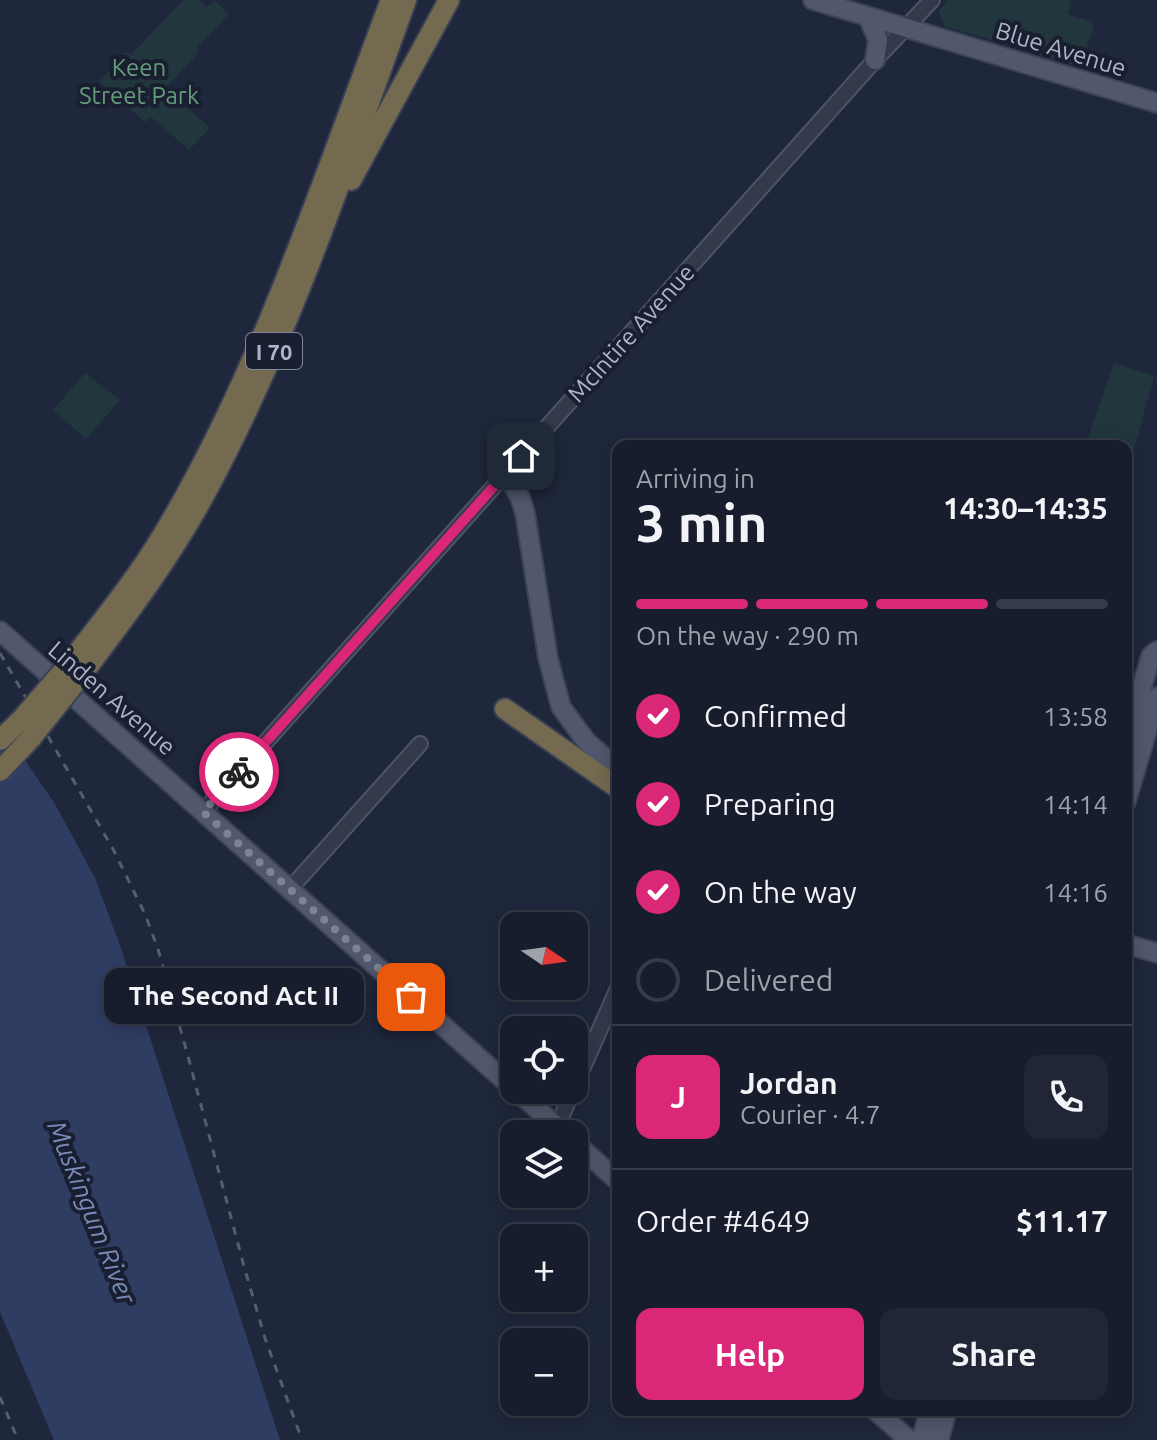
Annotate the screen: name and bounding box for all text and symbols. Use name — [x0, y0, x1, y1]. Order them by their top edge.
street label: Blue Avenue — [993, 16, 1129, 82]
park label: Keen Street Park — [79, 54, 199, 109]
street label: McIntire Avenue — [562, 259, 700, 407]
road number: I 70 — [246, 333, 302, 369]
pin — [487, 422, 555, 490]
icon: home — [499, 434, 543, 478]
text: Arriving in — [636, 464, 755, 493]
text: 14:30–14:35 — [943, 491, 1108, 525]
text: 3 min — [636, 494, 767, 552]
text: On the way · 290 m — [636, 621, 859, 650]
street label: Linden Avenue — [43, 636, 181, 760]
icon: check — [636, 694, 680, 738]
text: Confirmed — [704, 699, 847, 733]
text: 13:58 — [1043, 702, 1108, 731]
courier — [199, 732, 279, 812]
icon: bike — [217, 750, 261, 794]
icon: check — [636, 782, 680, 826]
text: Preparing — [704, 787, 836, 821]
text: 14:14 — [1043, 790, 1108, 819]
icon: check — [636, 870, 680, 914]
text: On the way — [704, 875, 857, 909]
text: 14:16 — [1043, 878, 1108, 907]
north arrow — [500, 912, 588, 1000]
map controls — [500, 912, 588, 1416]
pin — [377, 963, 445, 1031]
text: Delivered — [704, 963, 833, 997]
callout: The Second Act II — [103, 969, 363, 1025]
icon: bag — [389, 975, 433, 1019]
text: The Second Act II — [129, 981, 339, 1010]
button: locate — [500, 1016, 588, 1104]
button: phone — [1024, 1055, 1108, 1139]
text: Jordan — [740, 1066, 838, 1100]
text: J — [670, 1080, 686, 1114]
text: Courier · 4.7 — [740, 1100, 880, 1129]
water label: Muskingum River — [42, 1116, 142, 1309]
button: layers — [500, 1120, 588, 1208]
text: Order #4649 — [636, 1204, 810, 1238]
text: $11.17 — [1016, 1204, 1108, 1238]
button: + — [500, 1224, 588, 1312]
button: Help — [636, 1308, 864, 1400]
button: Share — [880, 1308, 1108, 1400]
button: − — [500, 1328, 588, 1416]

